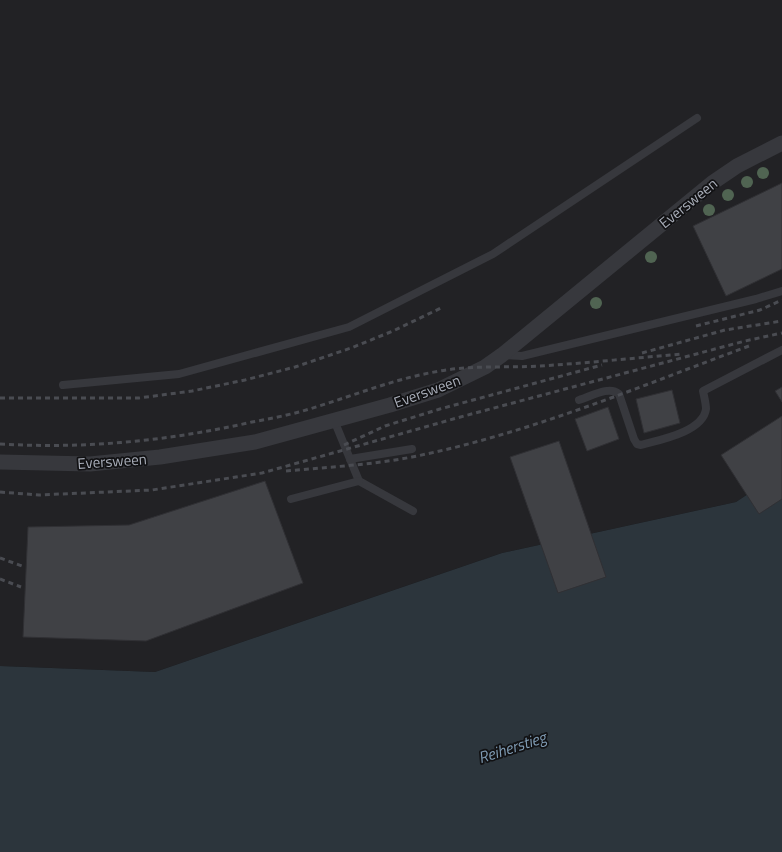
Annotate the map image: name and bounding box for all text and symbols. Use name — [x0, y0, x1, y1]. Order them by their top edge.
street label: Eversween — [654, 172, 722, 234]
street label: Eversween — [390, 368, 464, 414]
street label: Eversween — [77, 447, 147, 475]
water label: Reiherstieg — [475, 724, 551, 769]

